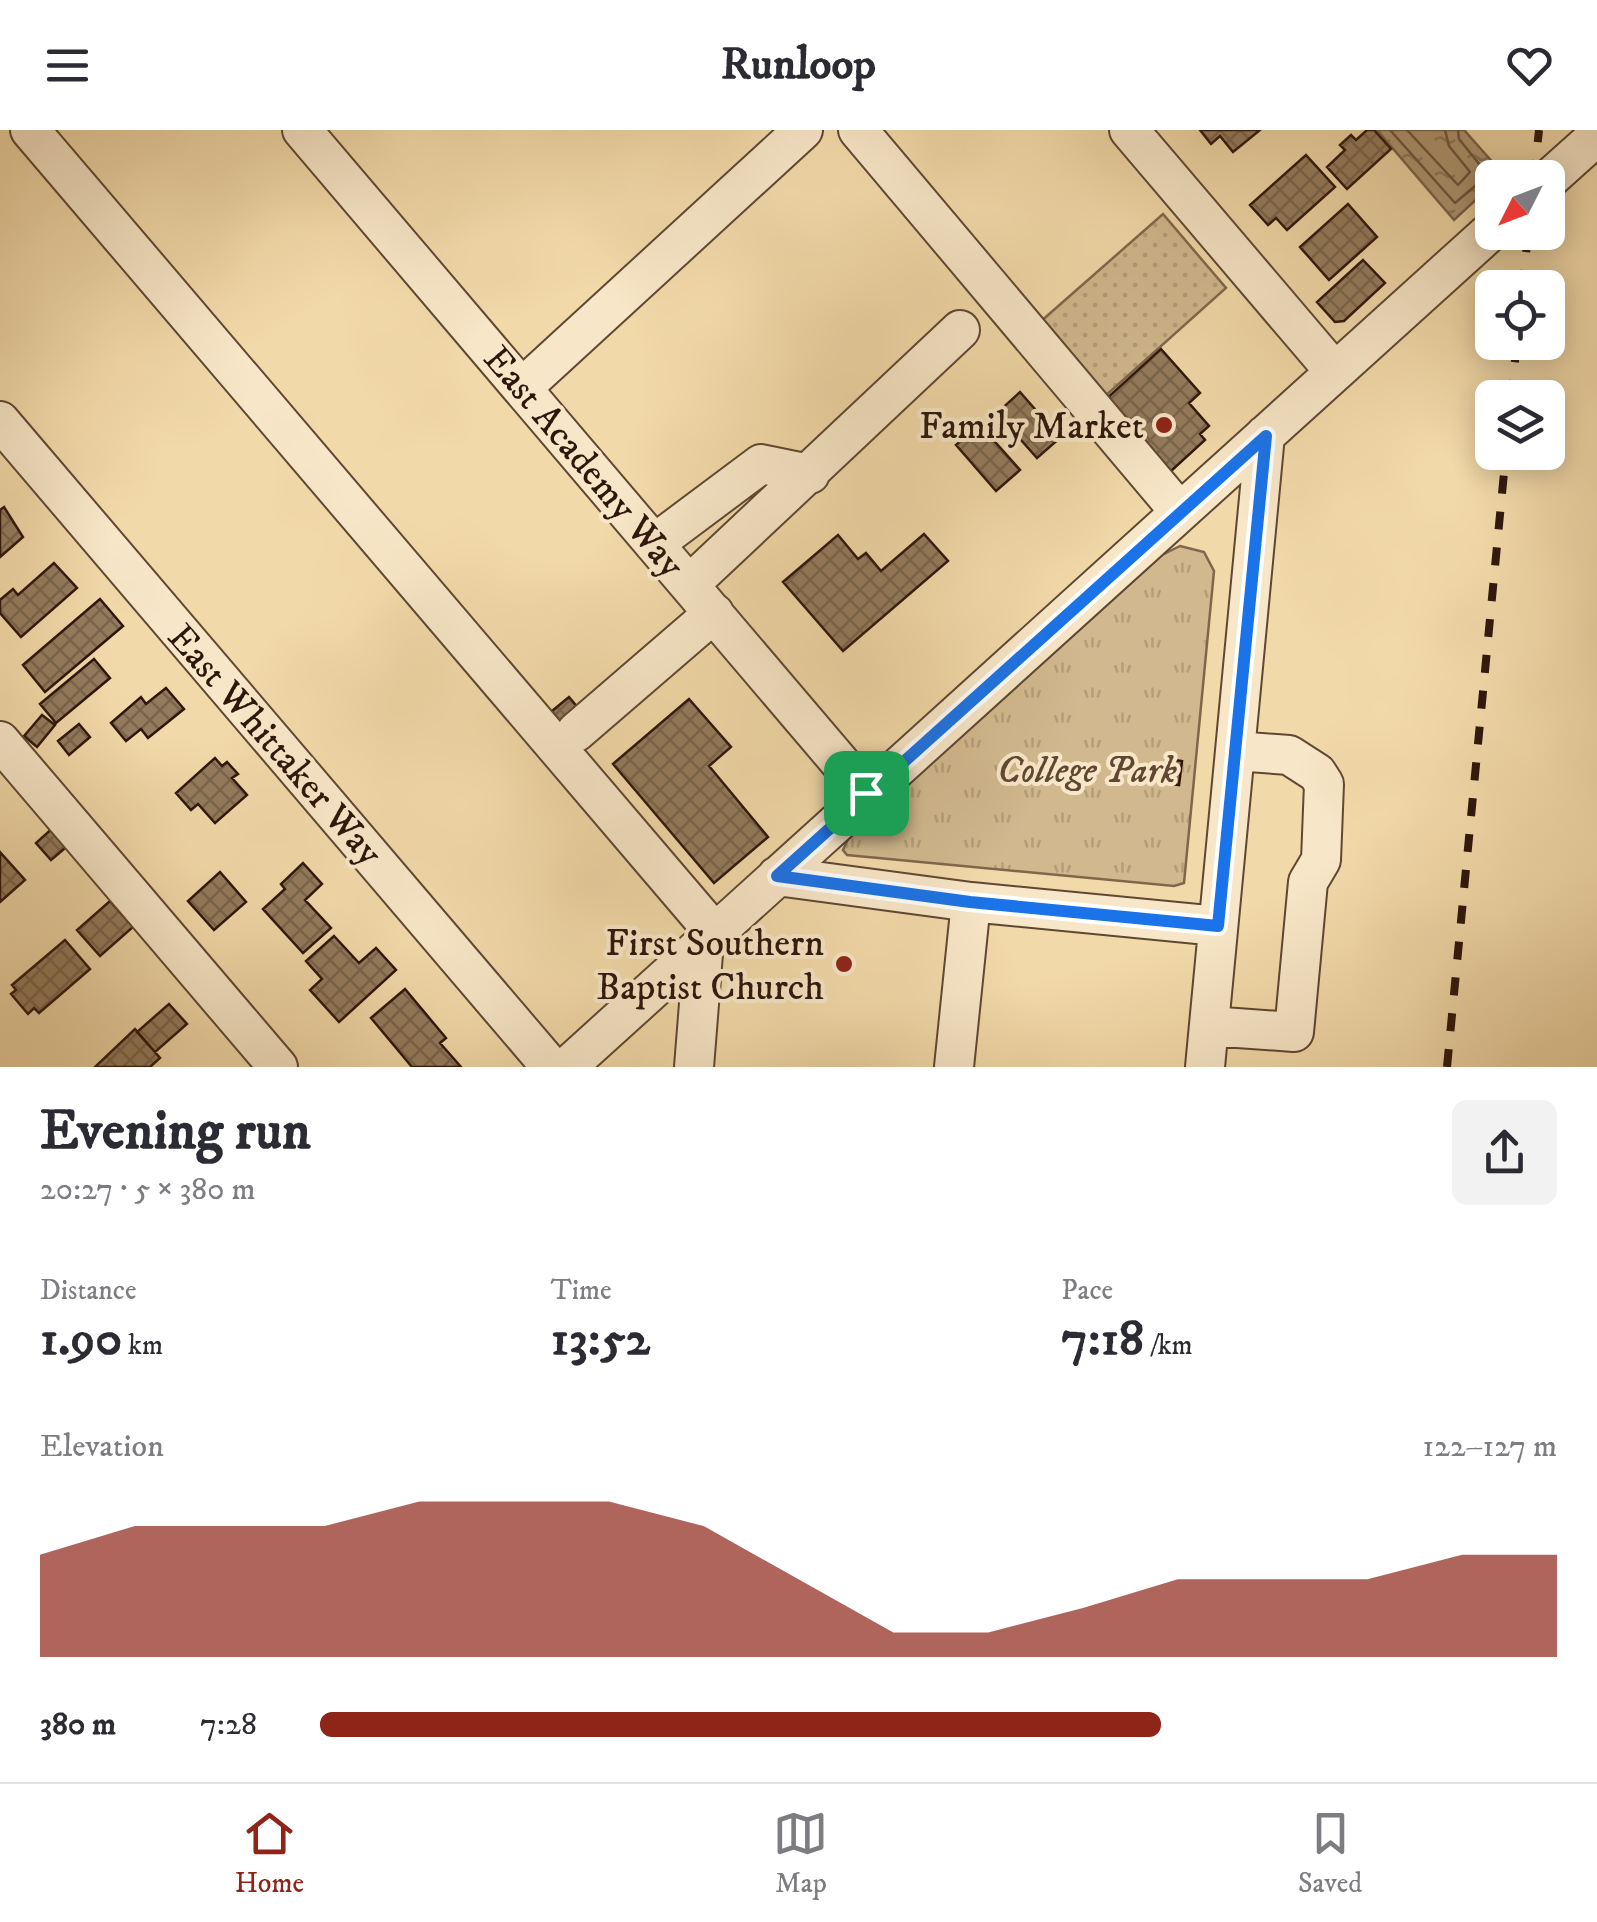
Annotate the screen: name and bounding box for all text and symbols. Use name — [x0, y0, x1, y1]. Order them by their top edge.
text: Runloop — [721, 37, 876, 93]
icon: menu — [40, 38, 95, 93]
icon: heart — [1502, 38, 1557, 93]
north arrow — [1475, 160, 1565, 250]
map controls — [1475, 160, 1565, 470]
button: locate — [1475, 270, 1565, 360]
street label: East Academy Way — [472, 336, 695, 589]
button: layers — [1475, 380, 1565, 470]
place label: Family Market — [919, 403, 1144, 451]
marker: Family Market — [1153, 414, 1175, 436]
street label: East Whittaker Way — [156, 614, 393, 877]
park label: College Park — [997, 747, 1177, 795]
pin — [824, 751, 909, 836]
icon: arrive — [839, 766, 894, 821]
place label: First Southern Baptist Church — [596, 920, 824, 1012]
marker: First Southern Baptist Church — [833, 953, 855, 975]
text: Evening run — [40, 1098, 311, 1167]
button: share — [1452, 1100, 1557, 1205]
text: 20:27 · 5 × 380 m — [40, 1170, 255, 1210]
text: Distance — [40, 1273, 136, 1308]
text: Time — [551, 1273, 611, 1308]
text: Pace — [1061, 1273, 1113, 1308]
text: 1.90 — [40, 1308, 122, 1371]
text: 13:52 — [551, 1308, 650, 1371]
text: 7:18 — [1061, 1308, 1144, 1371]
text: km — [122, 1328, 163, 1363]
text: /km — [1144, 1328, 1193, 1363]
text: Elevation — [40, 1427, 164, 1467]
text: 122–127 m — [1423, 1427, 1557, 1467]
text: 380 m — [40, 1705, 116, 1745]
text: 7:28 — [200, 1705, 257, 1745]
tab: Home — [235, 1806, 304, 1901]
tab: Map — [773, 1806, 828, 1901]
tab: Saved — [1298, 1806, 1362, 1901]

